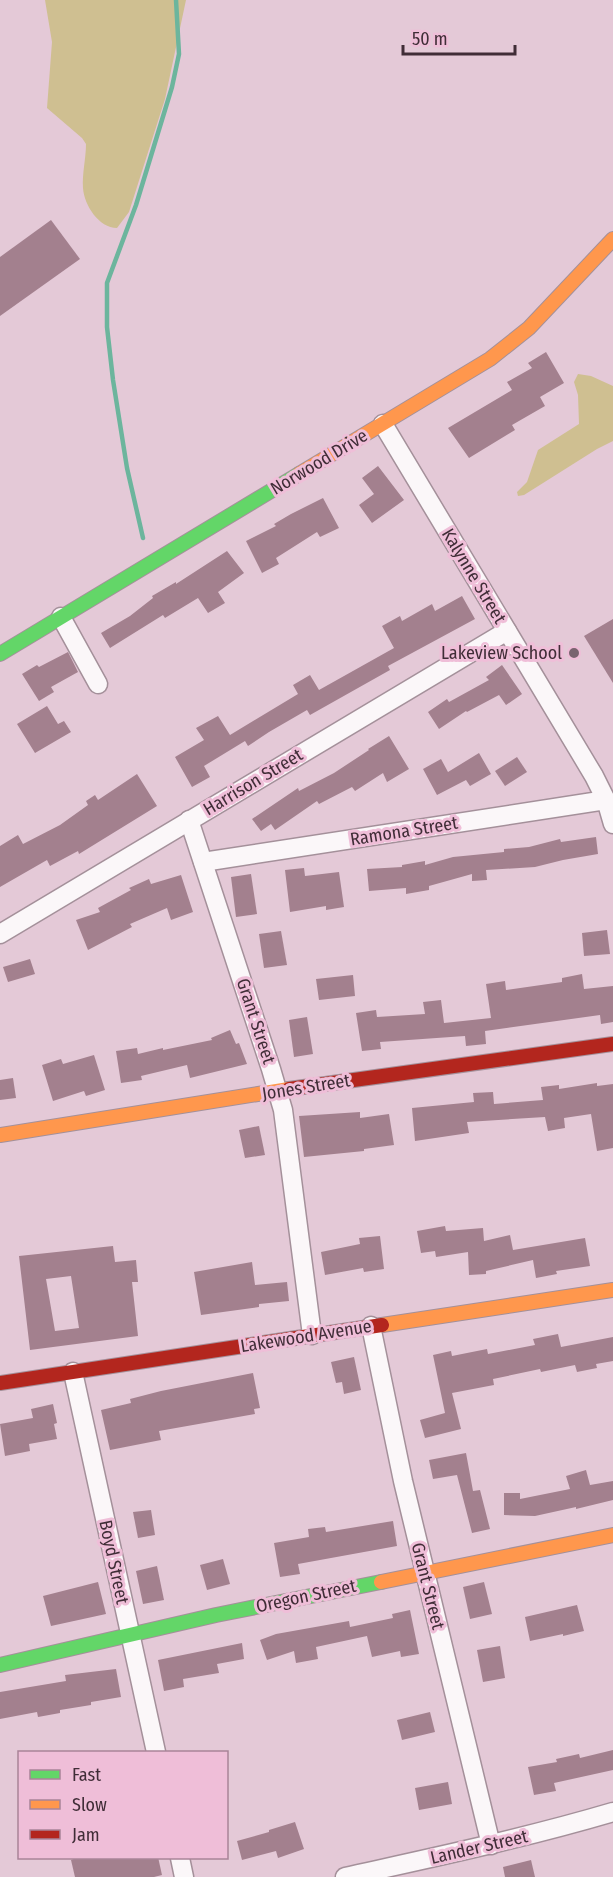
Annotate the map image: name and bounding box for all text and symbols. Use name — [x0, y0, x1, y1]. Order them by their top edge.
scale bar — [403, 18, 516, 56]
text: 50 m — [412, 28, 448, 50]
street label: Norwood Drive — [266, 424, 372, 500]
street label: Kalynne Street — [437, 524, 511, 628]
place label: Lakeview School — [441, 642, 562, 664]
marker: Lakeview School — [567, 646, 581, 660]
street label: Harrison Street — [199, 744, 307, 820]
street label: Ramona Street — [349, 812, 459, 850]
street label: Grant Street — [232, 975, 280, 1067]
street label: Jones Street — [260, 1069, 352, 1105]
street label: Lakewood Avenue — [239, 1315, 373, 1357]
street label: Boyd Street — [94, 1518, 134, 1606]
street label: Grant Street — [407, 1540, 449, 1632]
street label: Oregon Street — [254, 1575, 358, 1617]
legend — [18, 1751, 228, 1859]
text: Fast — [72, 1764, 101, 1786]
text: Slow — [72, 1794, 107, 1816]
text: Jam — [72, 1824, 100, 1846]
street label: Lander Street — [428, 1825, 530, 1869]

